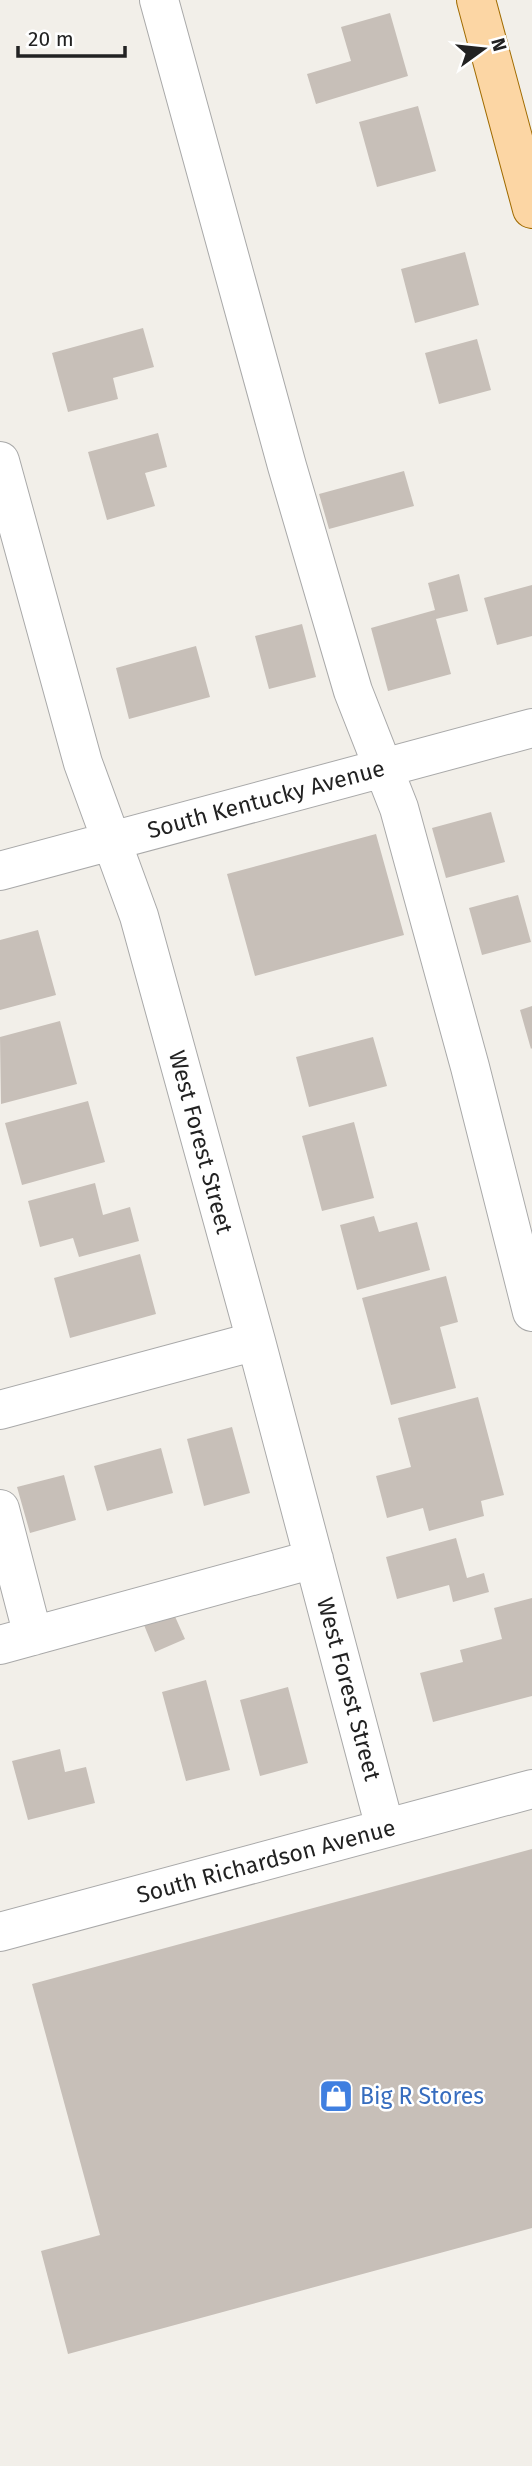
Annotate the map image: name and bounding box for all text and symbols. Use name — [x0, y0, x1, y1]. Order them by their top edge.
scale bar — [18, 14, 124, 58]
north arrow — [448, 14, 518, 84]
text: 20 m — [28, 26, 74, 52]
text: N — [486, 36, 512, 54]
street label: South Kentucky Avenue — [144, 754, 388, 844]
street label: West Forest Street — [163, 1047, 239, 1237]
street label: West Forest Street — [311, 1594, 387, 1784]
street label: South Richardson Avenue — [134, 1813, 398, 1909]
shop icon: Big R Stores — [317, 2077, 355, 2115]
place label: Big R Stores — [360, 2082, 484, 2110]

